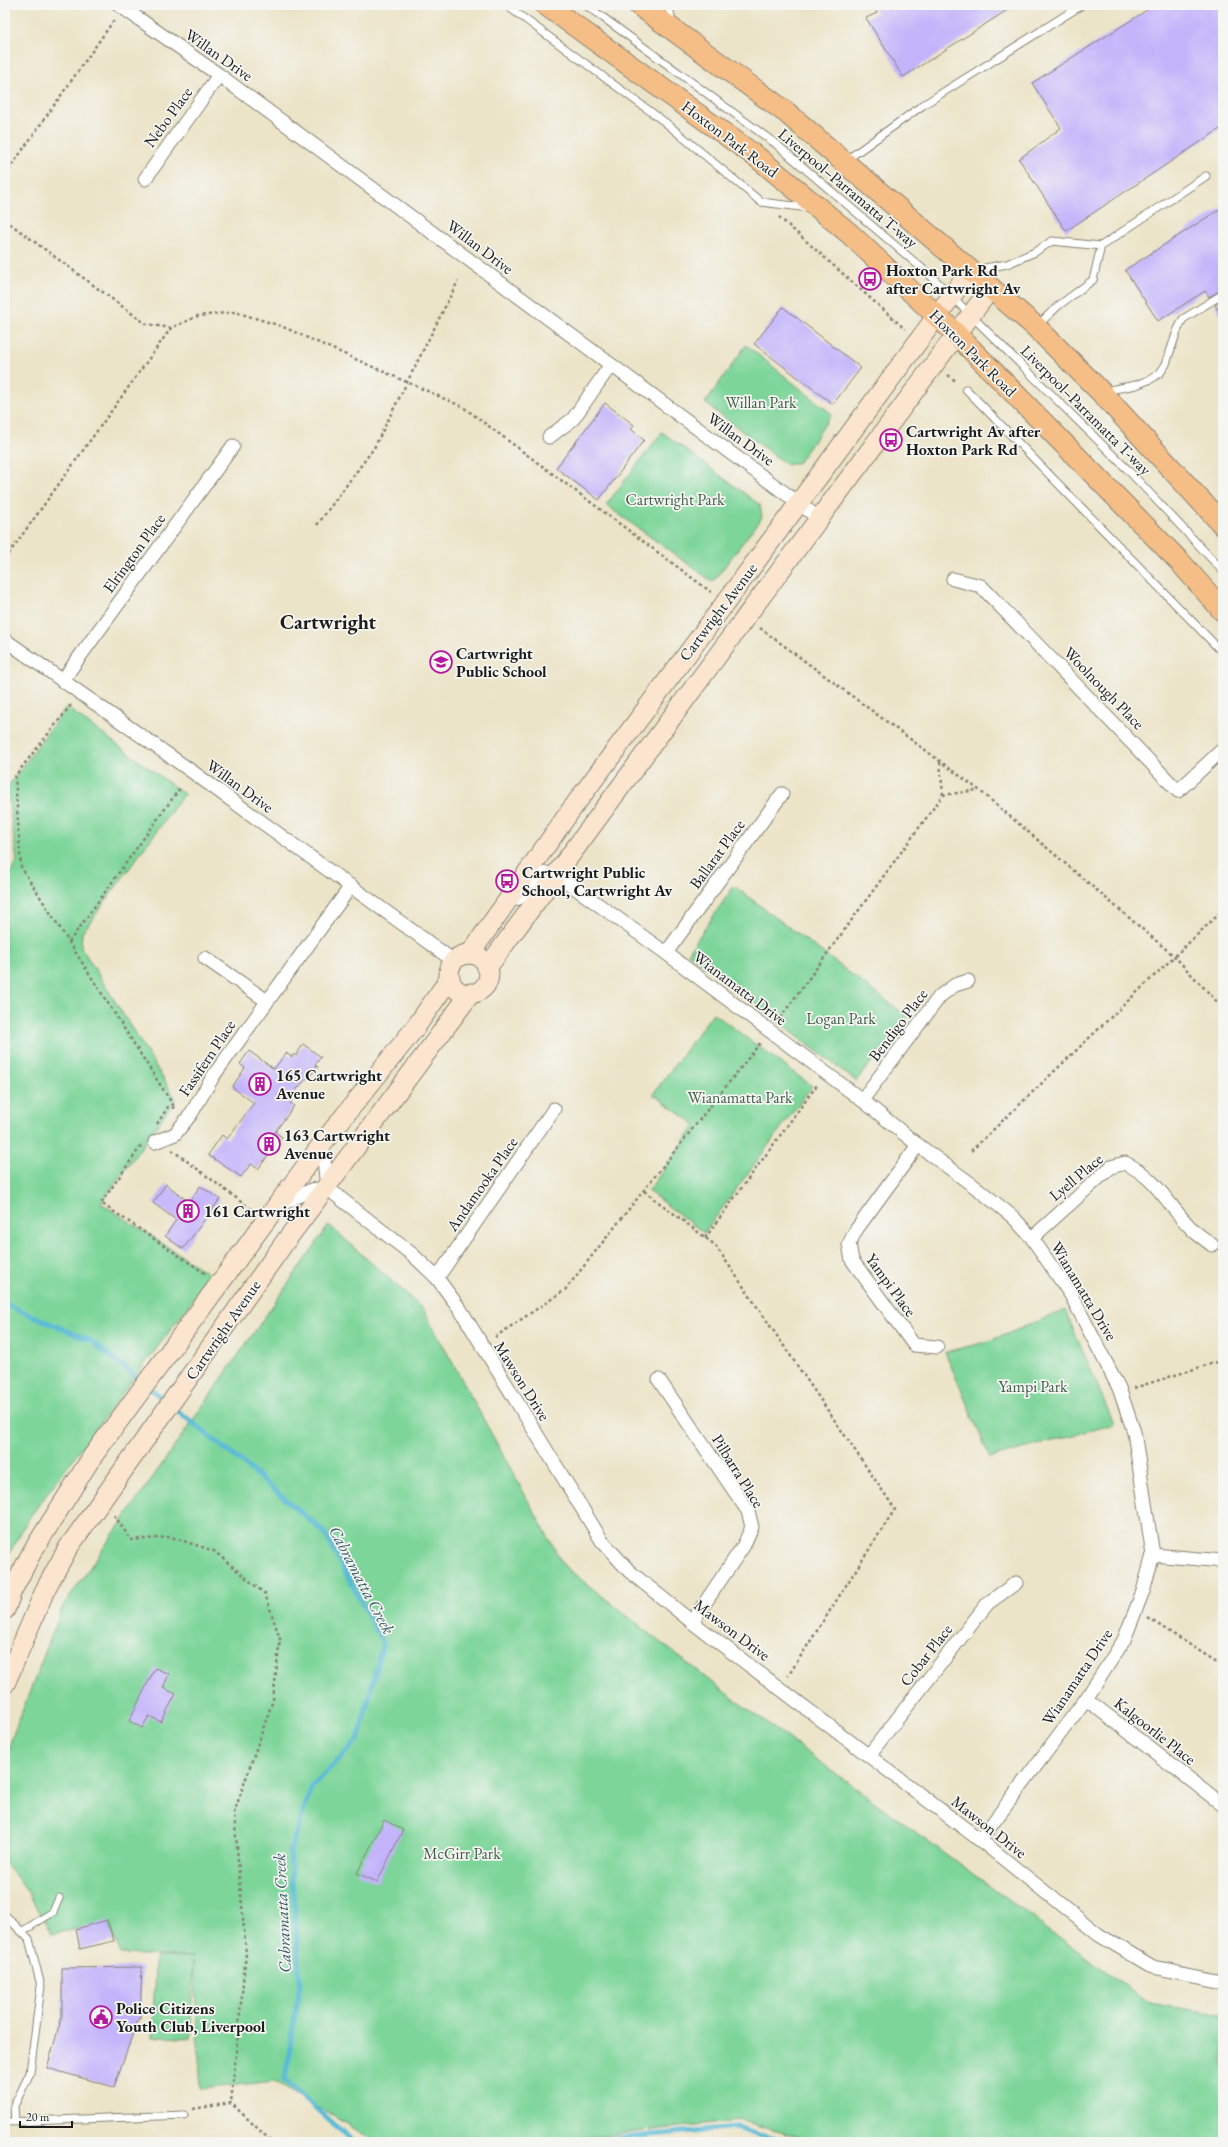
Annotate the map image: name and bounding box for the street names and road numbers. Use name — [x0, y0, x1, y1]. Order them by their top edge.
street label: Willan Drive — [181, 24, 257, 86]
street label: Nebo Place — [139, 83, 197, 151]
street label: Hoxton Park Road — [677, 96, 783, 183]
street label: Liverpool–Parramatta T-way — [774, 123, 923, 253]
street label: Willan Drive — [442, 215, 518, 279]
street label: Hoxton Park Road — [925, 305, 1022, 402]
street label: Liverpool–Parramatta T-way — [1016, 340, 1156, 480]
street label: Willan Drive — [703, 408, 779, 470]
street label: Elrington Place — [98, 509, 170, 597]
street label: Cartwright Avenue — [674, 559, 762, 665]
street label: Woolnough Place — [1059, 642, 1149, 734]
street label: Willan Drive — [202, 755, 278, 817]
street label: Ballarat Place — [685, 815, 749, 893]
street label: Wianamatta Drive — [689, 946, 791, 1030]
street label: Bendigo Place — [864, 984, 932, 1066]
street label: Fassifern Place — [174, 1016, 240, 1100]
street label: Andamooka Place — [441, 1133, 522, 1236]
street label: Lyell Place — [1045, 1148, 1107, 1206]
street label: Wianamatta Drive — [1046, 1238, 1122, 1344]
street label: Yampi Place — [861, 1249, 921, 1321]
street label: Cartwright Avenue — [181, 1276, 265, 1384]
street label: Mawson Drive — [489, 1337, 555, 1425]
street label: Pilbarra Place — [707, 1430, 769, 1512]
street label: Mawson Drive — [690, 1595, 774, 1665]
street label: Cobar Place — [895, 1620, 957, 1690]
street label: Wianamatta Drive — [1037, 1625, 1117, 1729]
street label: Kalgoorlie Place — [1110, 1693, 1200, 1769]
street label: Mawson Drive — [947, 1791, 1031, 1863]

